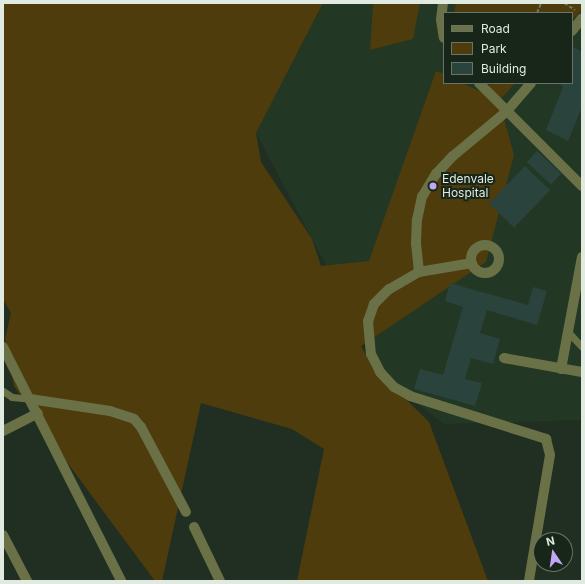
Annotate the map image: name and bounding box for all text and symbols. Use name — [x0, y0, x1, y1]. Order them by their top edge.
legend — [443, 12, 573, 84]
text: Road — [481, 21, 510, 36]
text: Park — [481, 41, 507, 56]
text: Building — [481, 61, 526, 76]
place label: Edenvale Hospital — [442, 172, 494, 200]
marker: Edenvale Hospital — [427, 180, 439, 192]
north arrow — [533, 532, 573, 572]
text: N — [545, 534, 556, 549]

